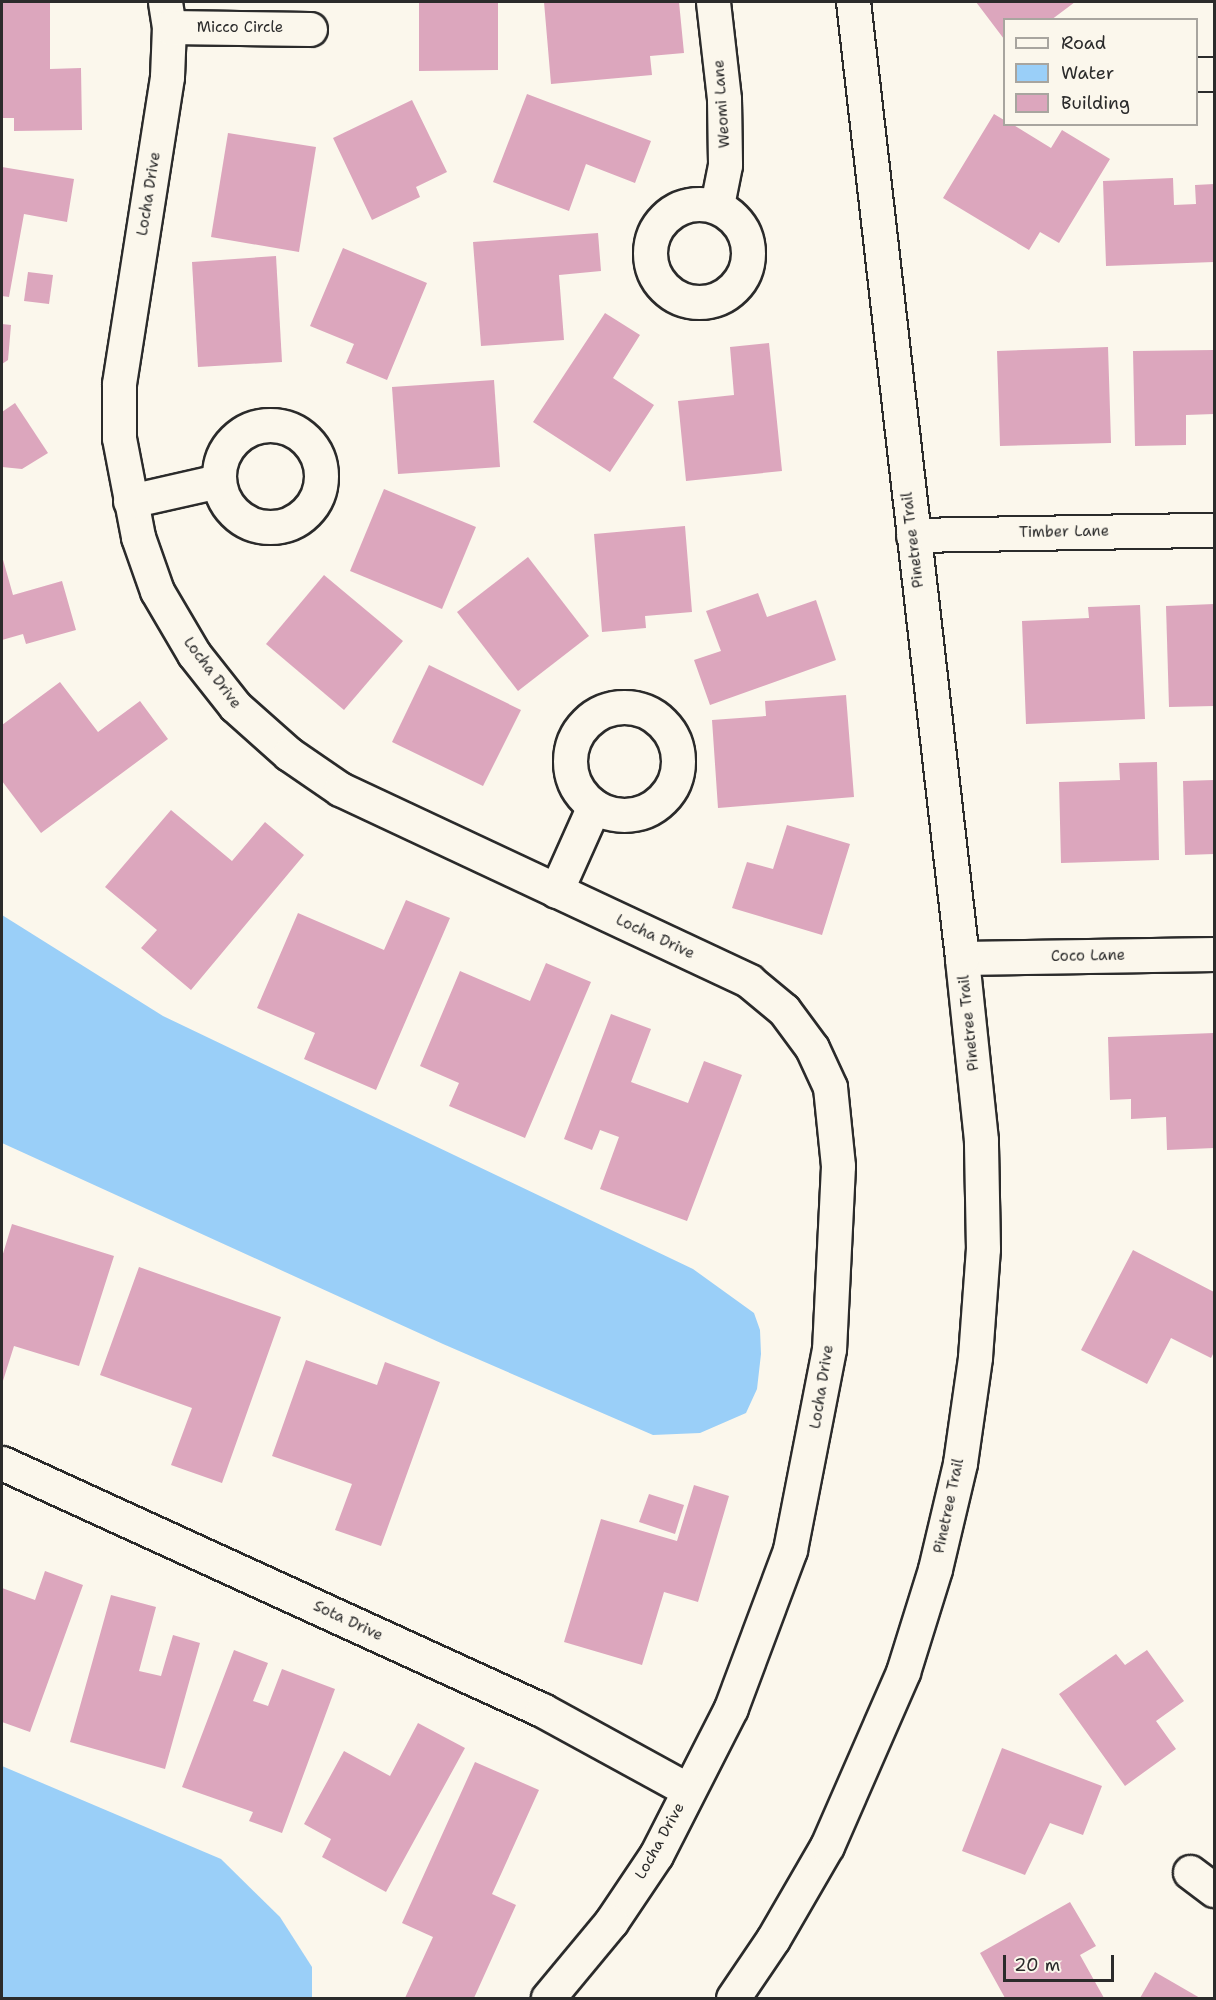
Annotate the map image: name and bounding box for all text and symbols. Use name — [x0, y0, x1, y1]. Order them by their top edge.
legend — [1003, 18, 1198, 126]
street label: Micco Circle — [197, 19, 283, 37]
text: Road — [1061, 31, 1106, 55]
street label: Weomi Lane — [710, 59, 734, 149]
text: Water — [1061, 61, 1114, 85]
text: Building — [1061, 91, 1130, 115]
street label: Locha Drive — [133, 151, 165, 237]
street label: Pinetree Trail — [898, 491, 928, 589]
street label: Timber Lane — [1019, 522, 1109, 542]
street label: Locha Drive — [179, 634, 245, 712]
street label: Locha Drive — [613, 911, 697, 963]
street label: Coco Lane — [1051, 946, 1125, 966]
street label: Pinetree Trail — [955, 974, 983, 1072]
street label: Locha Drive — [806, 1344, 838, 1430]
street label: Pinetree Trail — [930, 1457, 968, 1555]
street label: Sota Drive — [310, 1597, 386, 1645]
street label: Locha Drive — [632, 1800, 688, 1882]
scale bar — [1006, 1943, 1117, 1981]
text: 20 m — [1014, 1953, 1060, 1977]

